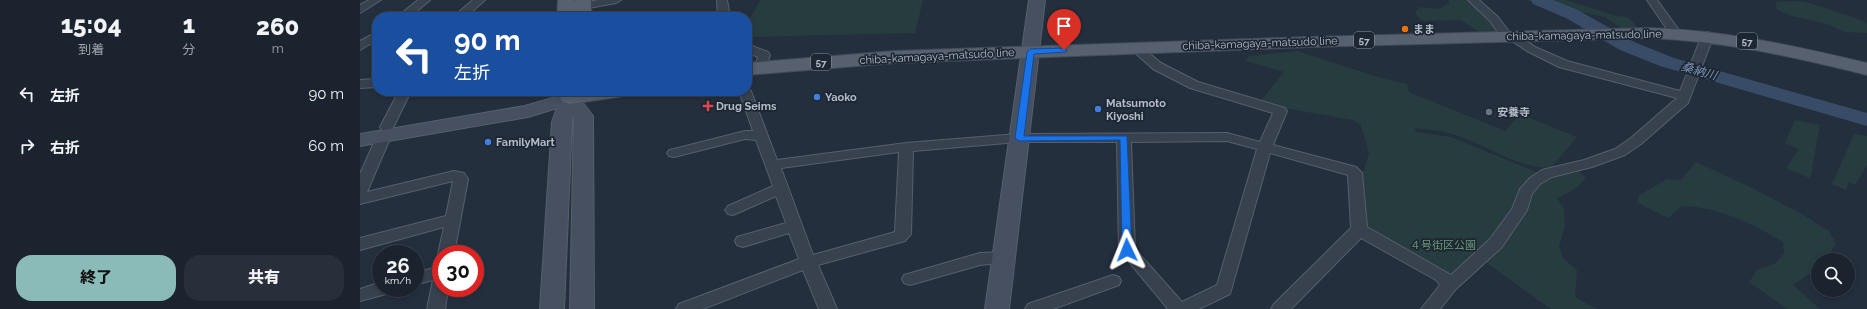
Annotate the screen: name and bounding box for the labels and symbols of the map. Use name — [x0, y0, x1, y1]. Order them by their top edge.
pin — [1047, 9, 1081, 50]
place label: まま — [1413, 23, 1435, 36]
marker: まま — [1400, 24, 1410, 34]
street label: chiba-kamagaya-matsudo line — [1506, 28, 1662, 43]
road number: 57 — [1354, 32, 1374, 48]
road number: 57 — [1737, 33, 1757, 49]
street label: chiba-kamagaya-matsudo line — [1182, 34, 1338, 53]
street label: chiba-kamagaya-matsudo line — [859, 46, 1015, 67]
road number: 57 — [811, 54, 831, 70]
water label: 桑納川 — [1680, 59, 1720, 83]
place label: Yaoko — [825, 91, 857, 104]
marker: Yaoko — [812, 92, 822, 102]
place label: Matsumoto Kiyoshi — [1106, 97, 1166, 123]
place label: Drug Seims — [716, 100, 777, 113]
marker: Drug Seims — [703, 101, 713, 111]
marker: Matsumoto Kiyoshi — [1093, 104, 1103, 114]
place label: 安養寺 — [1497, 106, 1530, 119]
marker: 安養寺 — [1484, 107, 1494, 117]
place label: FamilyMart — [496, 136, 555, 149]
marker: FamilyMart — [483, 137, 493, 147]
position arrow — [1106, 229, 1148, 271]
park label: ４号街区公園 — [1410, 239, 1476, 252]
speed limit sign: 30 — [432, 245, 484, 297]

